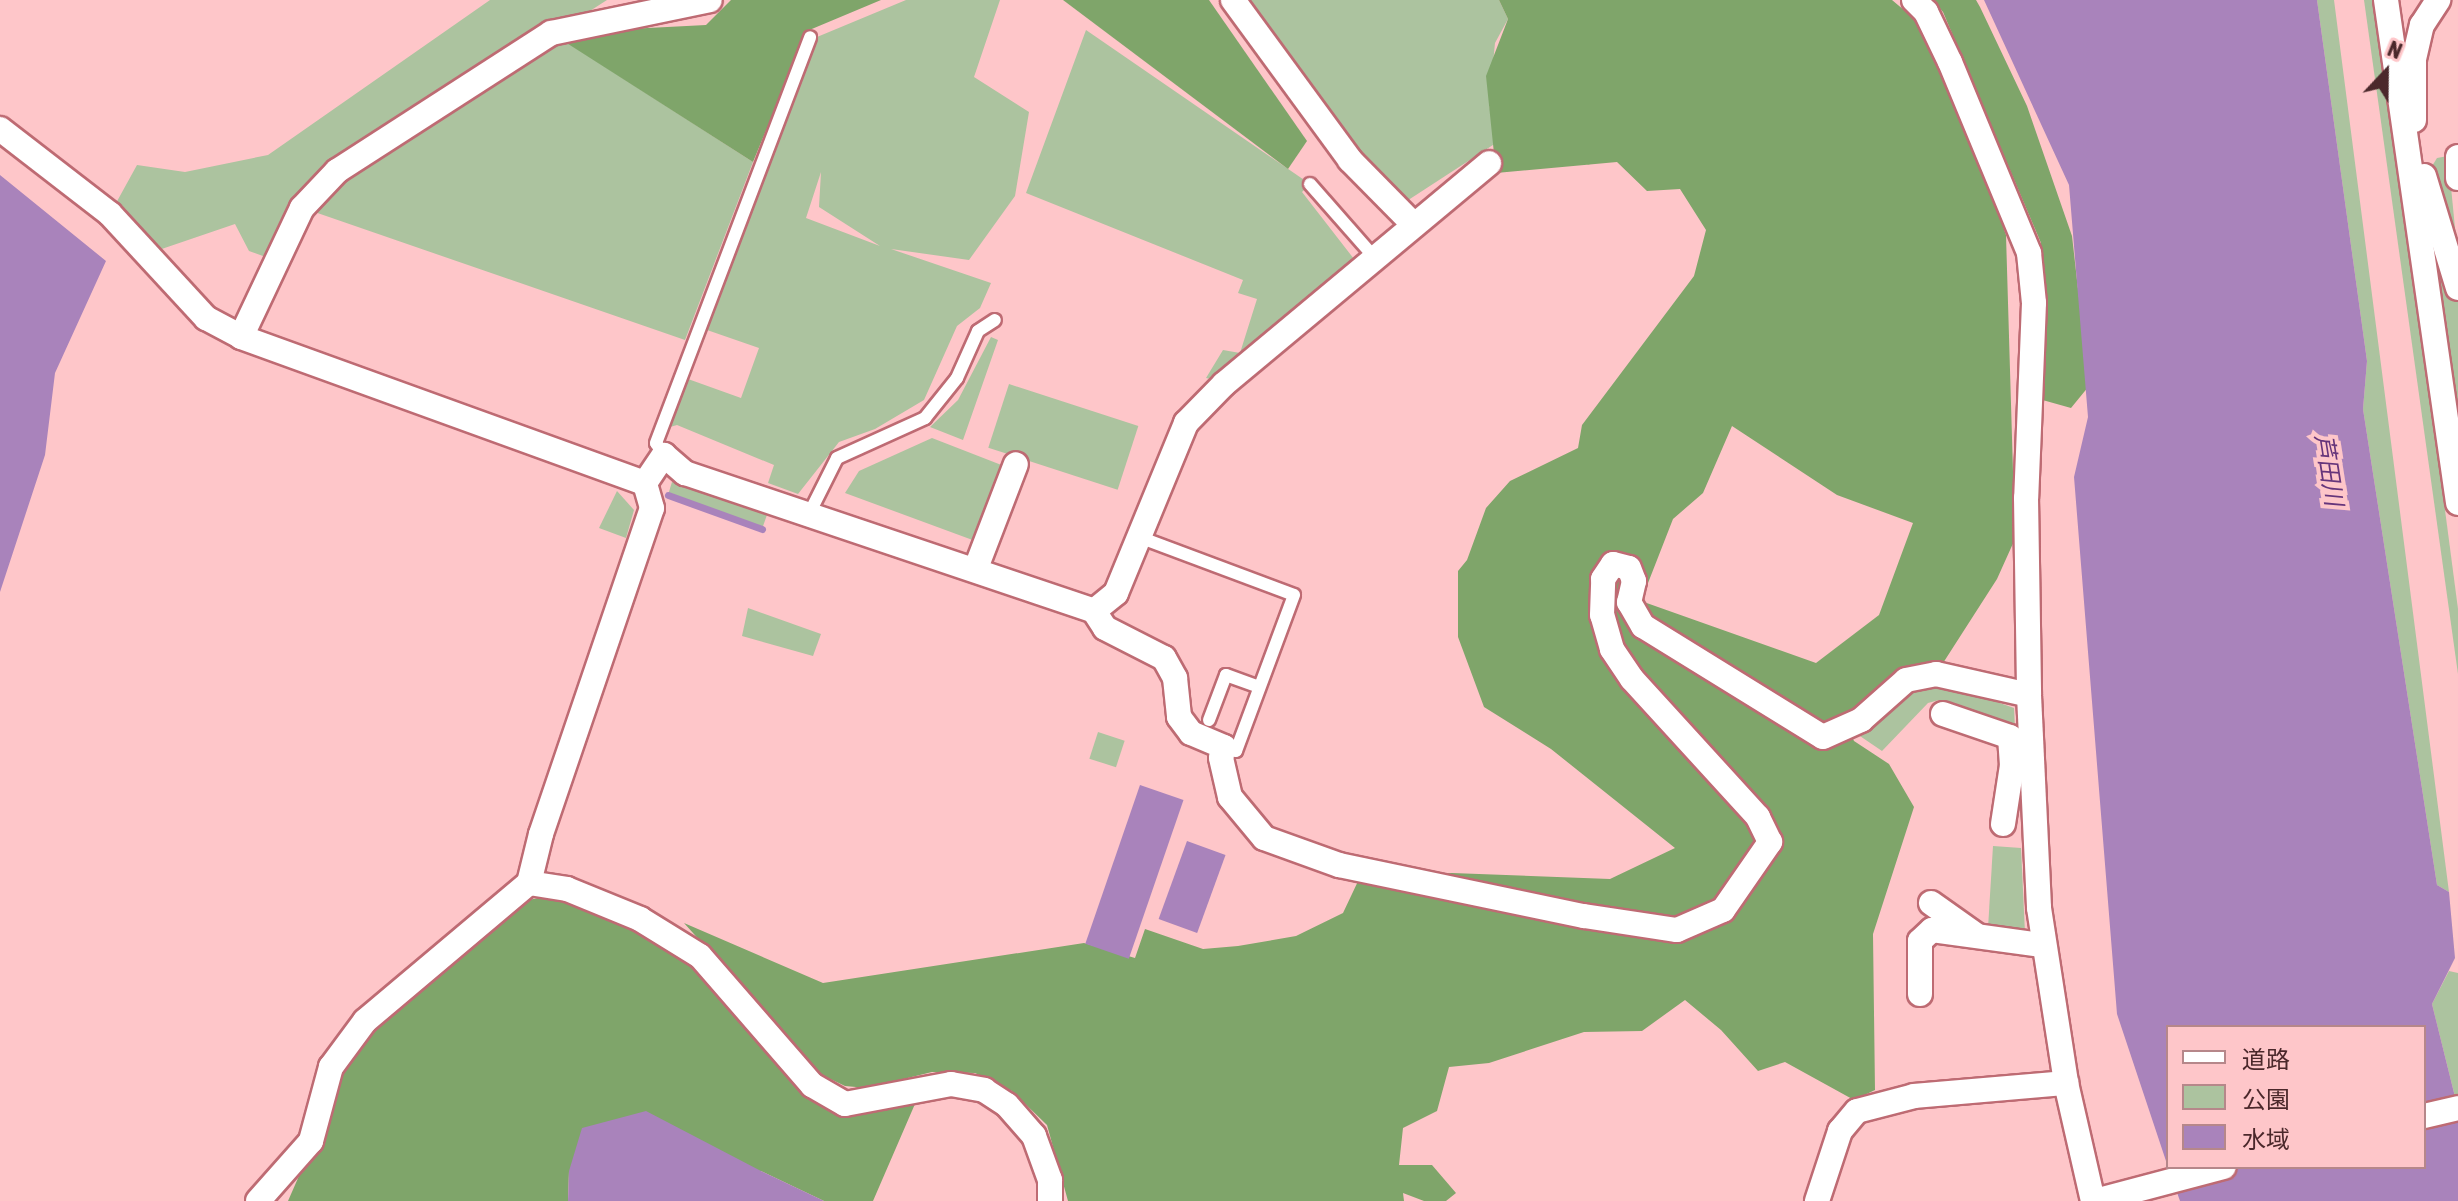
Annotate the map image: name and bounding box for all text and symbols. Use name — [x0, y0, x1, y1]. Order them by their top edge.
north arrow — [2346, 32, 2426, 112]
text: N — [2384, 35, 2406, 64]
water label: 芦田川 — [2309, 432, 2349, 508]
legend — [2166, 1025, 2426, 1169]
text: 道路 — [2242, 1046, 2290, 1073]
text: 公園 — [2242, 1086, 2290, 1113]
text: 水域 — [2242, 1126, 2290, 1153]

